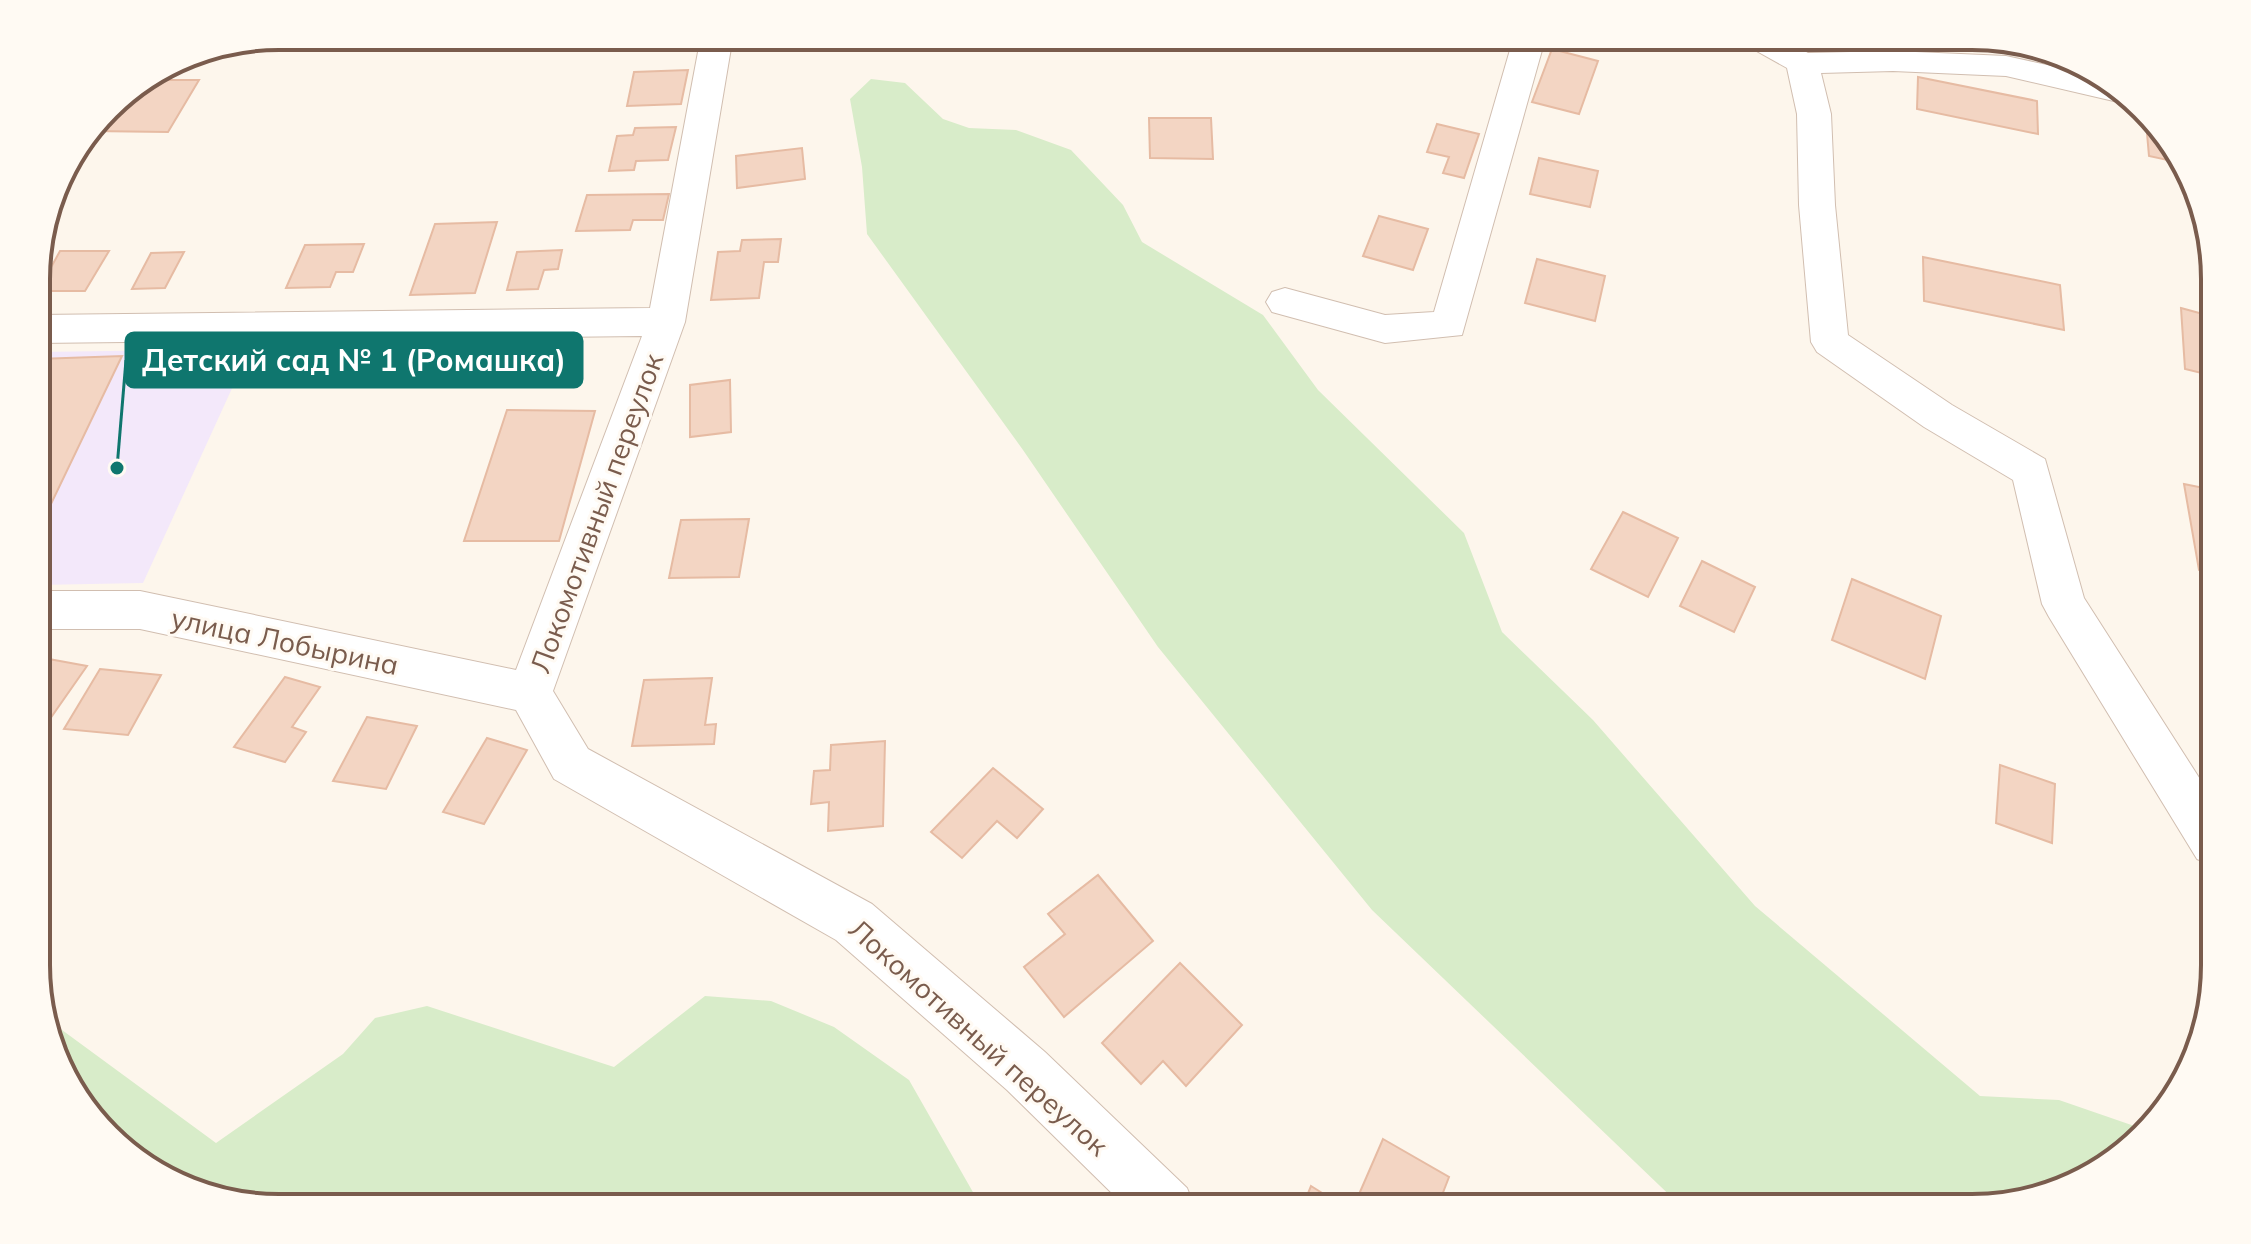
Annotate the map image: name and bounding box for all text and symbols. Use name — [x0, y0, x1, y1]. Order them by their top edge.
callout: Детский сад № 1 (Ромашка) — [126, 333, 582, 387]
text: Детский сад № 1 (Ромашка) — [142, 341, 566, 379]
street label: Локомотивный переулок — [522, 348, 670, 677]
street label: улица Лобырина — [168, 600, 402, 682]
street label: Локомотивный переулок — [842, 911, 1117, 1163]

